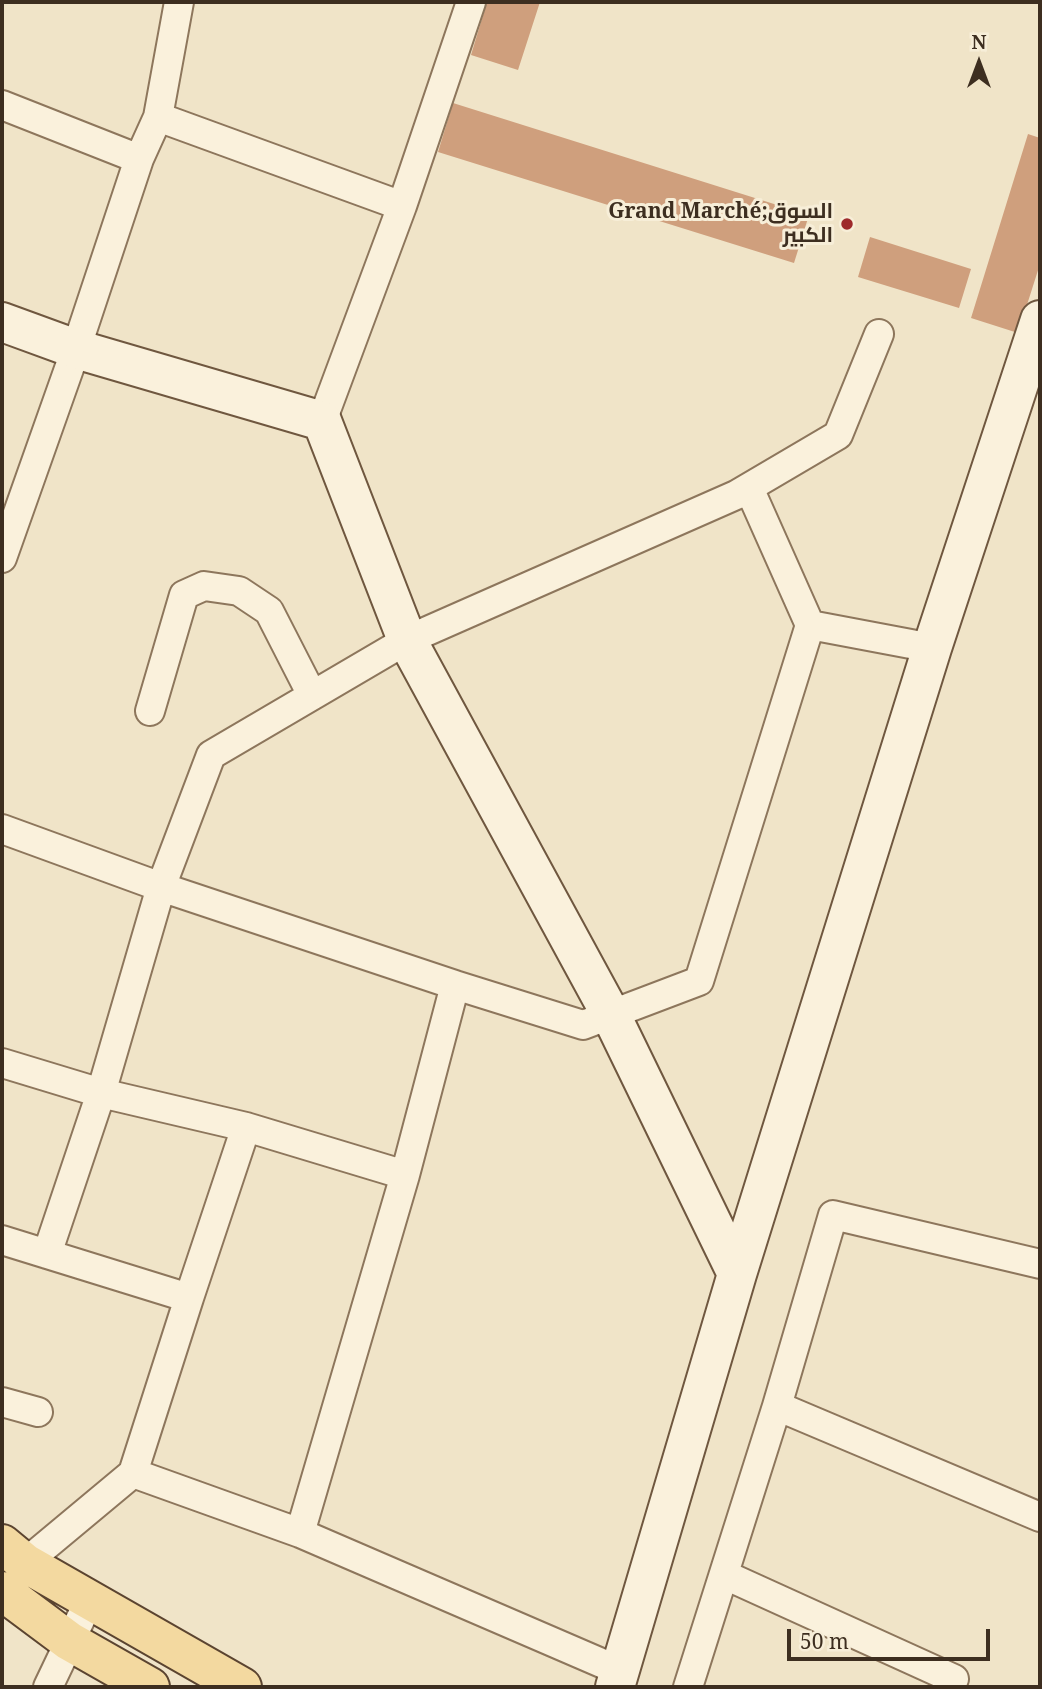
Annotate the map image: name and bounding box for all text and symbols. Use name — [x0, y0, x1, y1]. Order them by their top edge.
north arrow — [944, 28, 1014, 98]
text: N — [972, 29, 986, 55]
place label: Grand Marché;السوق الكبير — [608, 199, 833, 249]
marker: Grand Marché;السوق الكبير — [839, 216, 855, 232]
scale bar — [790, 1616, 993, 1660]
text: 50 m — [800, 1627, 849, 1655]

